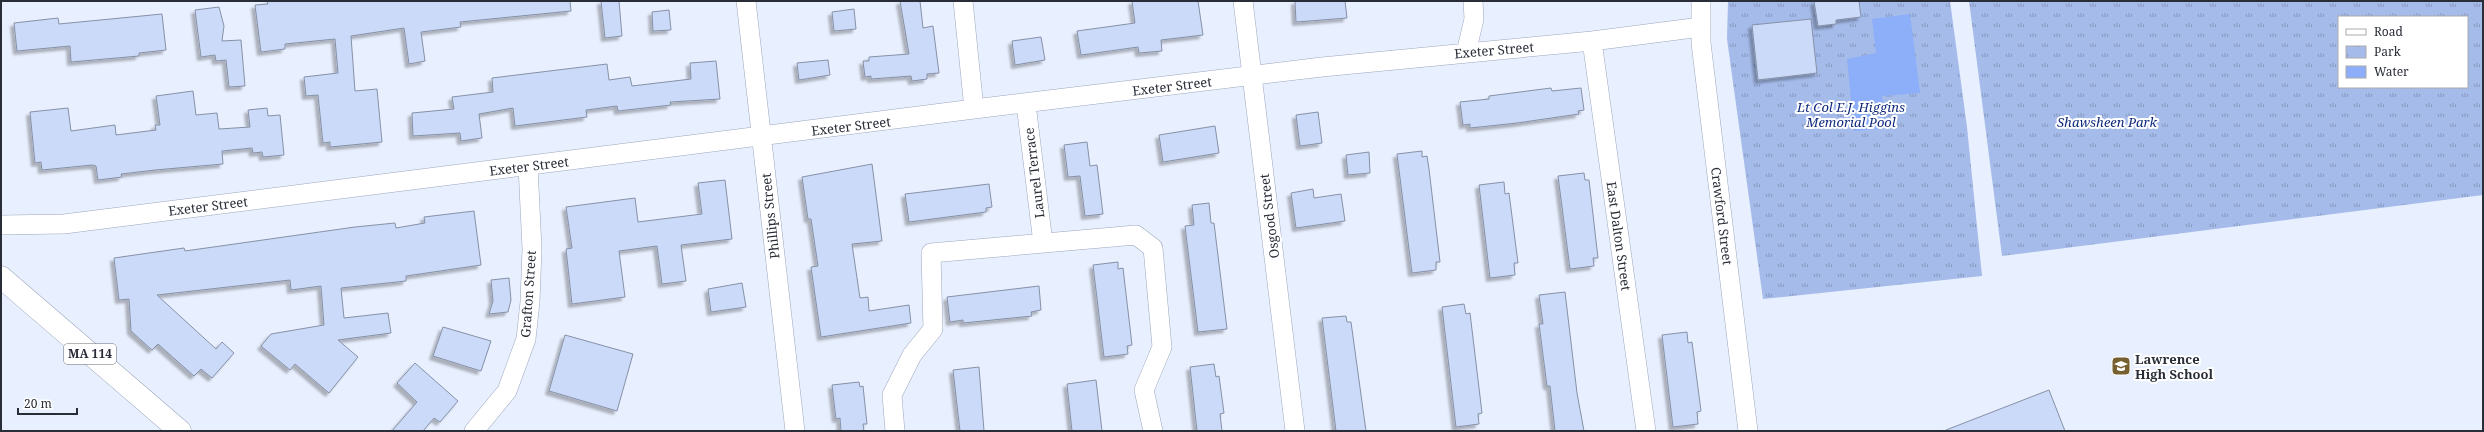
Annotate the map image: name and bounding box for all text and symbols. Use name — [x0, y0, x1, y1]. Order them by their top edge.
legend — [2338, 16, 2468, 88]
text: Road — [2374, 23, 2404, 40]
street label: Exeter Street — [1453, 38, 1535, 62]
text: Park — [2374, 43, 2402, 60]
text: Water — [2374, 63, 2409, 80]
street label: Exeter Street — [1131, 72, 1213, 100]
park label: Lt Col E.J. Higgins Memorial Pool — [1796, 98, 1905, 131]
street label: Exeter Street — [810, 112, 892, 140]
park label: Shawsheen Park — [2057, 113, 2158, 131]
street label: Laurel Terrace — [1020, 127, 1048, 219]
street label: Exeter Street — [488, 152, 570, 180]
street label: Crawford Street — [1707, 166, 1737, 266]
street label: Phillips Street — [757, 172, 783, 260]
street label: Osgood Street — [1255, 172, 1283, 259]
street label: East Dalton Street — [1602, 180, 1636, 292]
street label: Exeter Street — [167, 192, 249, 220]
street label: Grafton Street — [516, 249, 540, 338]
road number: MA 114 — [64, 344, 116, 364]
place label: Lawrence High School — [2135, 350, 2214, 383]
school or university icon: Lawrence High School — [2110, 355, 2132, 377]
scale bar — [18, 390, 77, 416]
text: 20 m — [24, 395, 52, 412]

